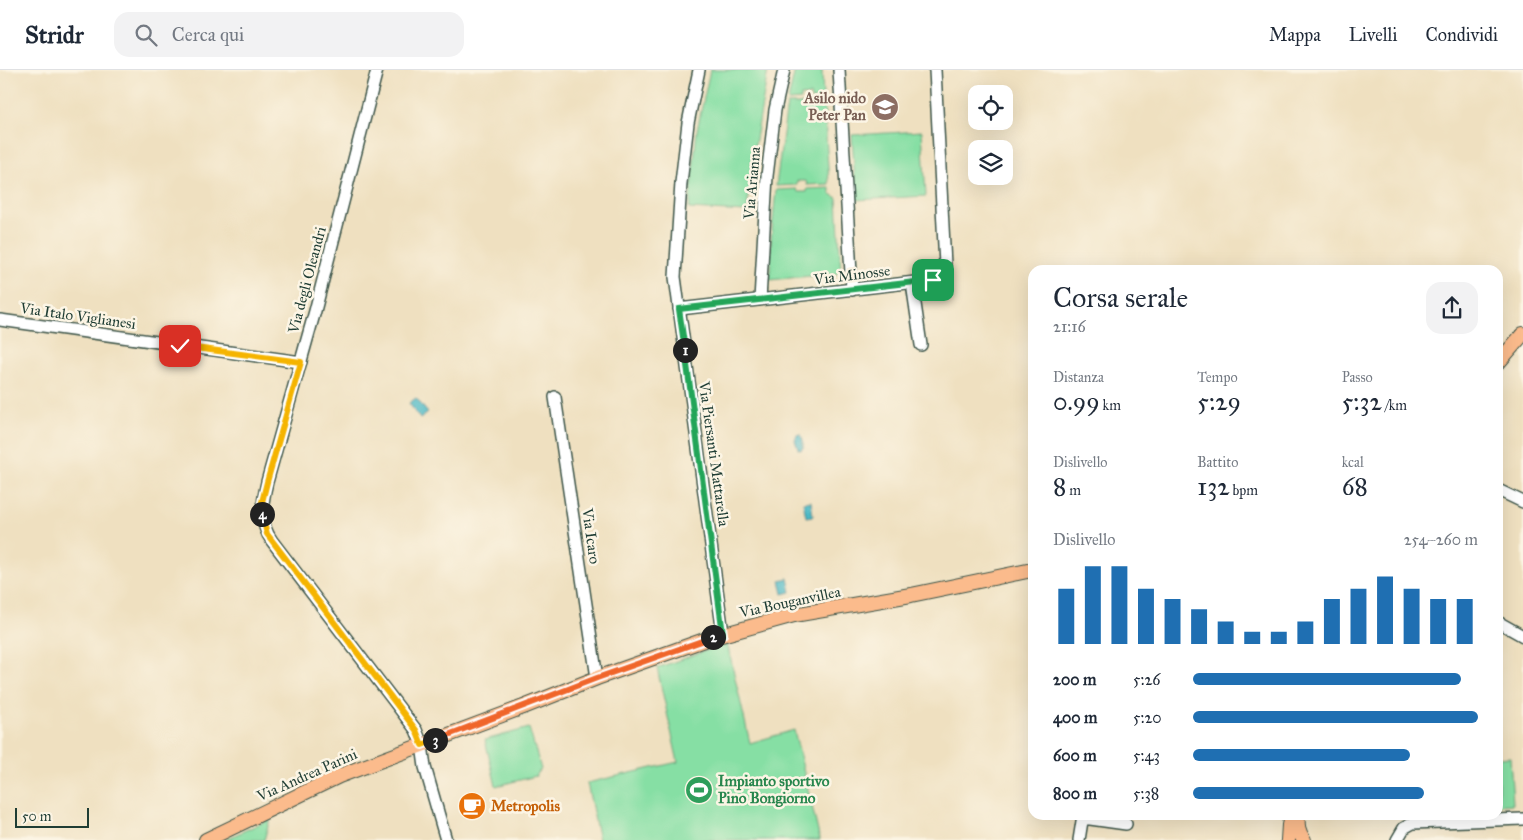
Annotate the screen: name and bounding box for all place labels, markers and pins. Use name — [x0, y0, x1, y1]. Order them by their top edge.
place label: Asilo nido Peter Pan — [803, 89, 867, 124]
school or university icon: Asilo nido Peter Pan — [870, 92, 900, 122]
pin — [912, 259, 954, 301]
pin — [159, 325, 201, 367]
pin: 1 — [672, 338, 698, 362]
pin: 4 — [250, 502, 274, 526]
pin: 2 — [700, 624, 726, 650]
pin: 3 — [422, 728, 448, 752]
place label: Impianto sportivo Pino Bongiorno — [718, 772, 830, 808]
sports icon: Impianto sportivo Pino Bongiorno — [684, 775, 714, 805]
cafe icon: Metropolis — [457, 791, 487, 821]
place label: Metropolis — [491, 797, 560, 816]

